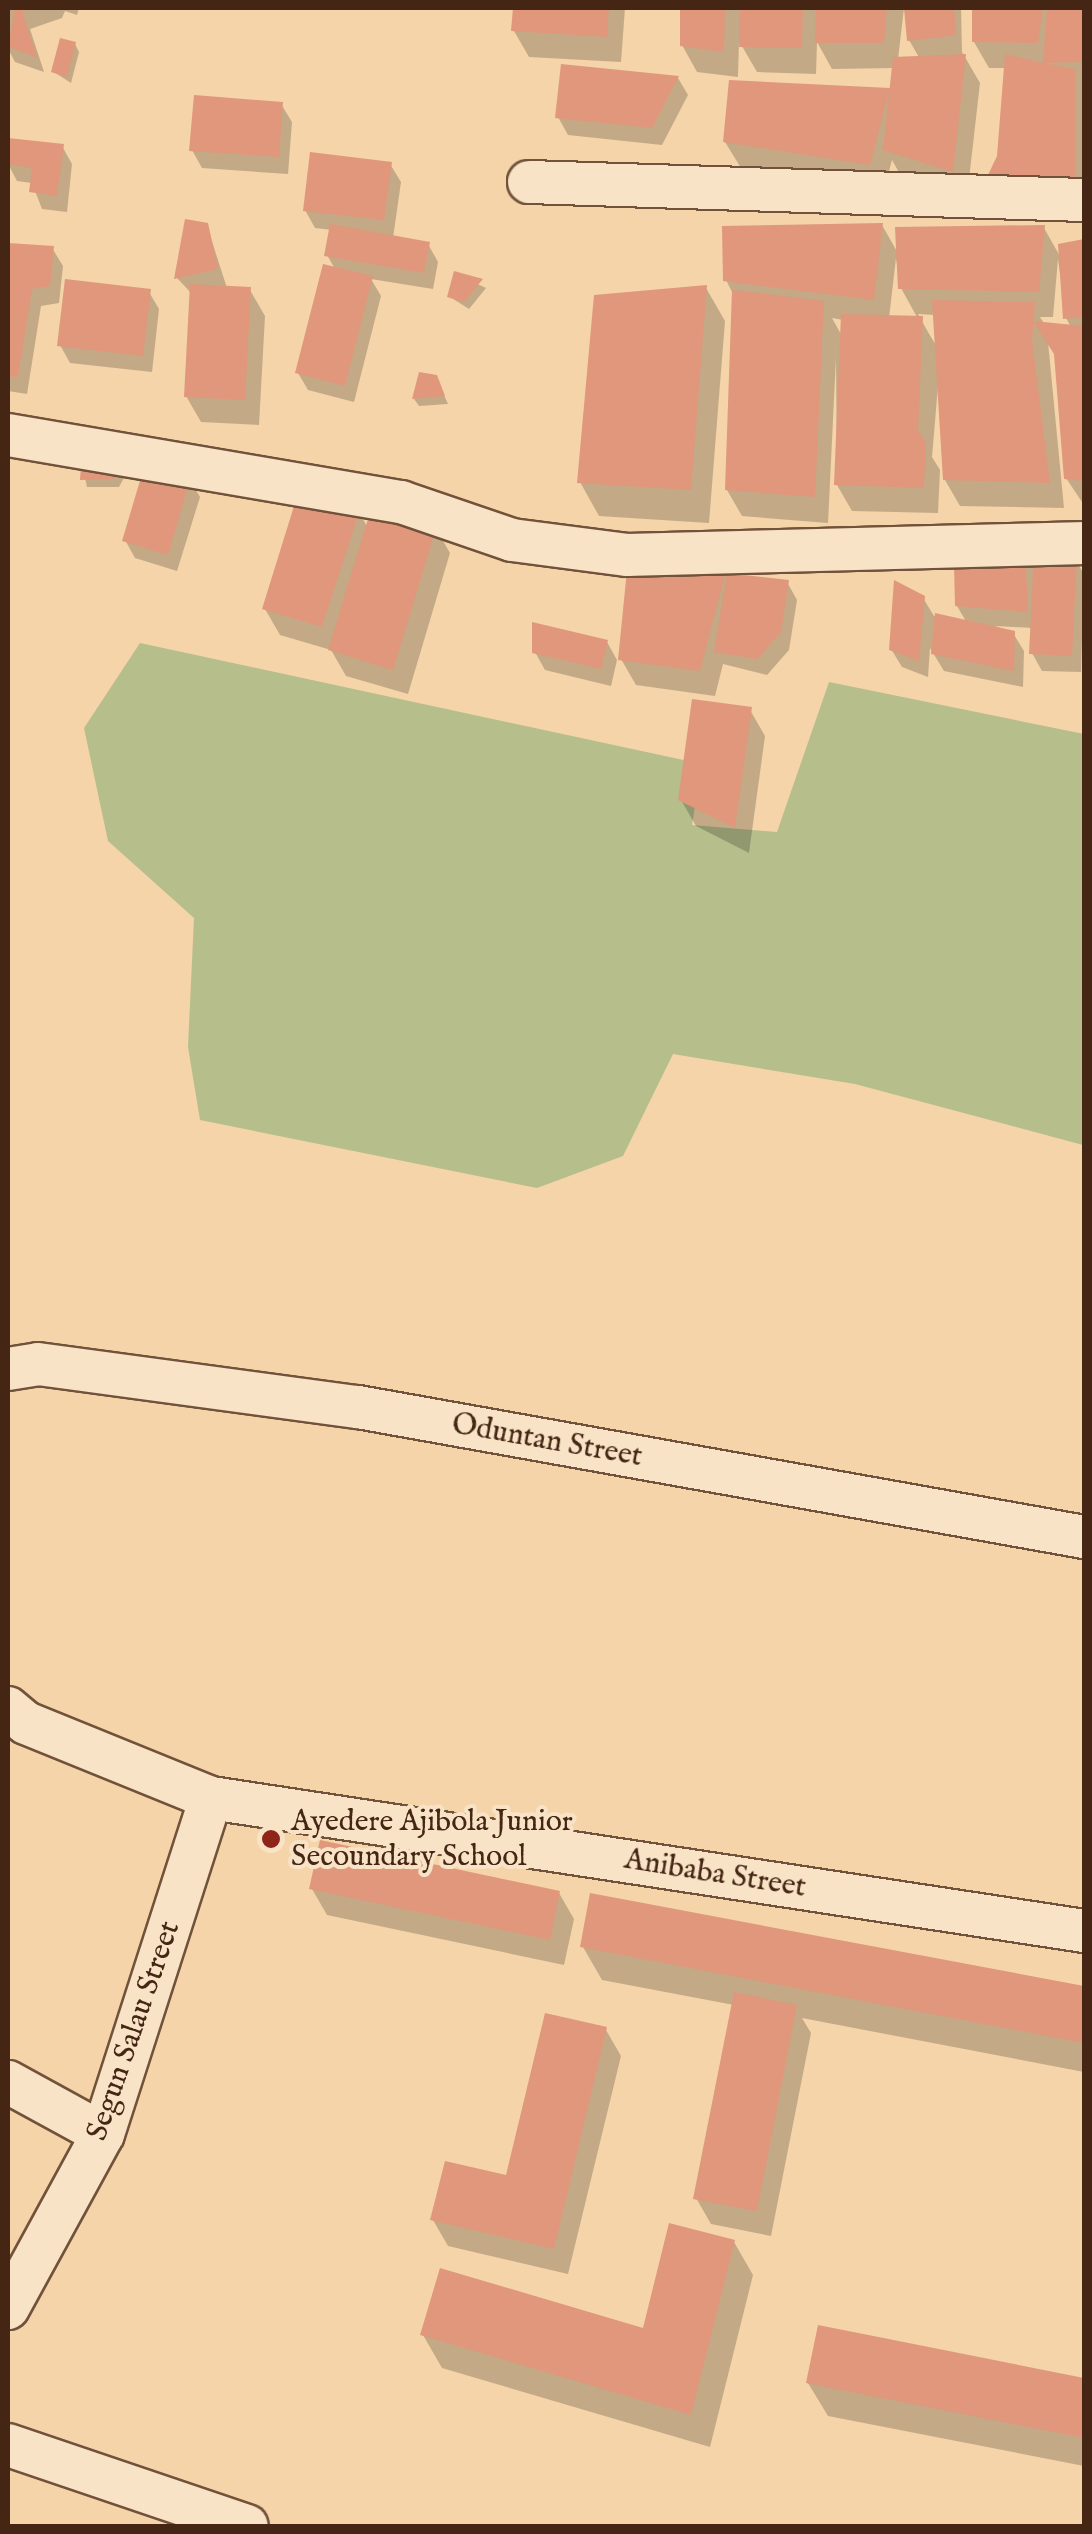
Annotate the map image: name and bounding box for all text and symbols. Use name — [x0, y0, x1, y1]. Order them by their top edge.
street label: Oduntan Street — [449, 1407, 645, 1475]
place label: Ayedere Ajibola Junior Secoundary School — [291, 1804, 573, 1874]
marker: Ayedere Ajibola Junior Secoundary School — [260, 1828, 282, 1850]
street label: Anibaba Street — [622, 1842, 808, 1906]
street label: Segun Salau Street — [80, 1917, 188, 2145]

